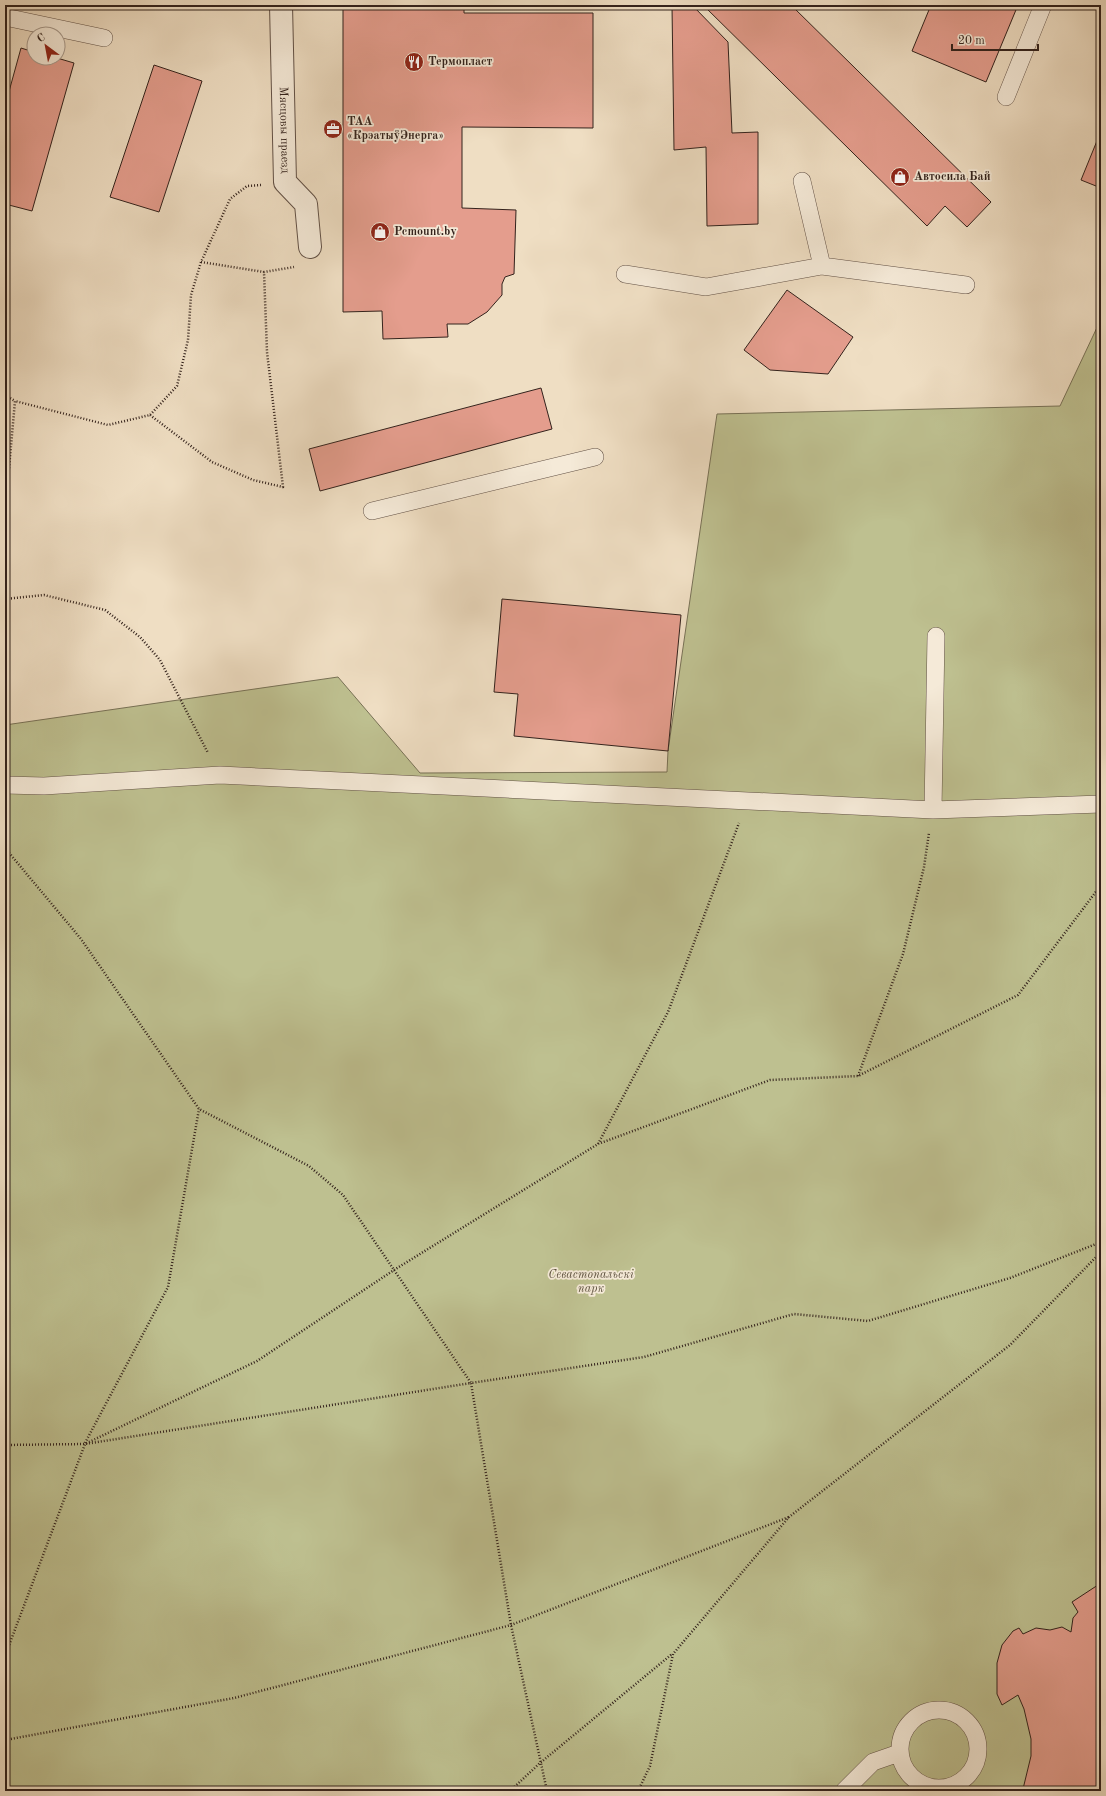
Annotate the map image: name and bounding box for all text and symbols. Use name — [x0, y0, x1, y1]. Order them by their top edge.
north arrow — [26, 26, 66, 66]
scale bar — [952, 26, 1038, 52]
text: С — [36, 32, 47, 45]
text: 20 m — [958, 35, 985, 47]
restaurant icon: Термопласт — [403, 51, 425, 73]
place label: Термопласт — [428, 56, 493, 68]
street label: Мясцовы праезд — [277, 87, 291, 173]
place label: ТАА «КрэатыўЭнерга» — [347, 116, 444, 142]
office icon: ТАА «КрэатыўЭнерга» — [322, 118, 344, 140]
shop icon: Автосила Бай — [889, 166, 911, 188]
place label: Автосила Бай — [914, 171, 991, 183]
shop icon: Pcmount.by — [369, 221, 391, 243]
place label: Pcmount.by — [394, 226, 457, 238]
park label: Севастопальскі парк — [548, 1269, 634, 1295]

